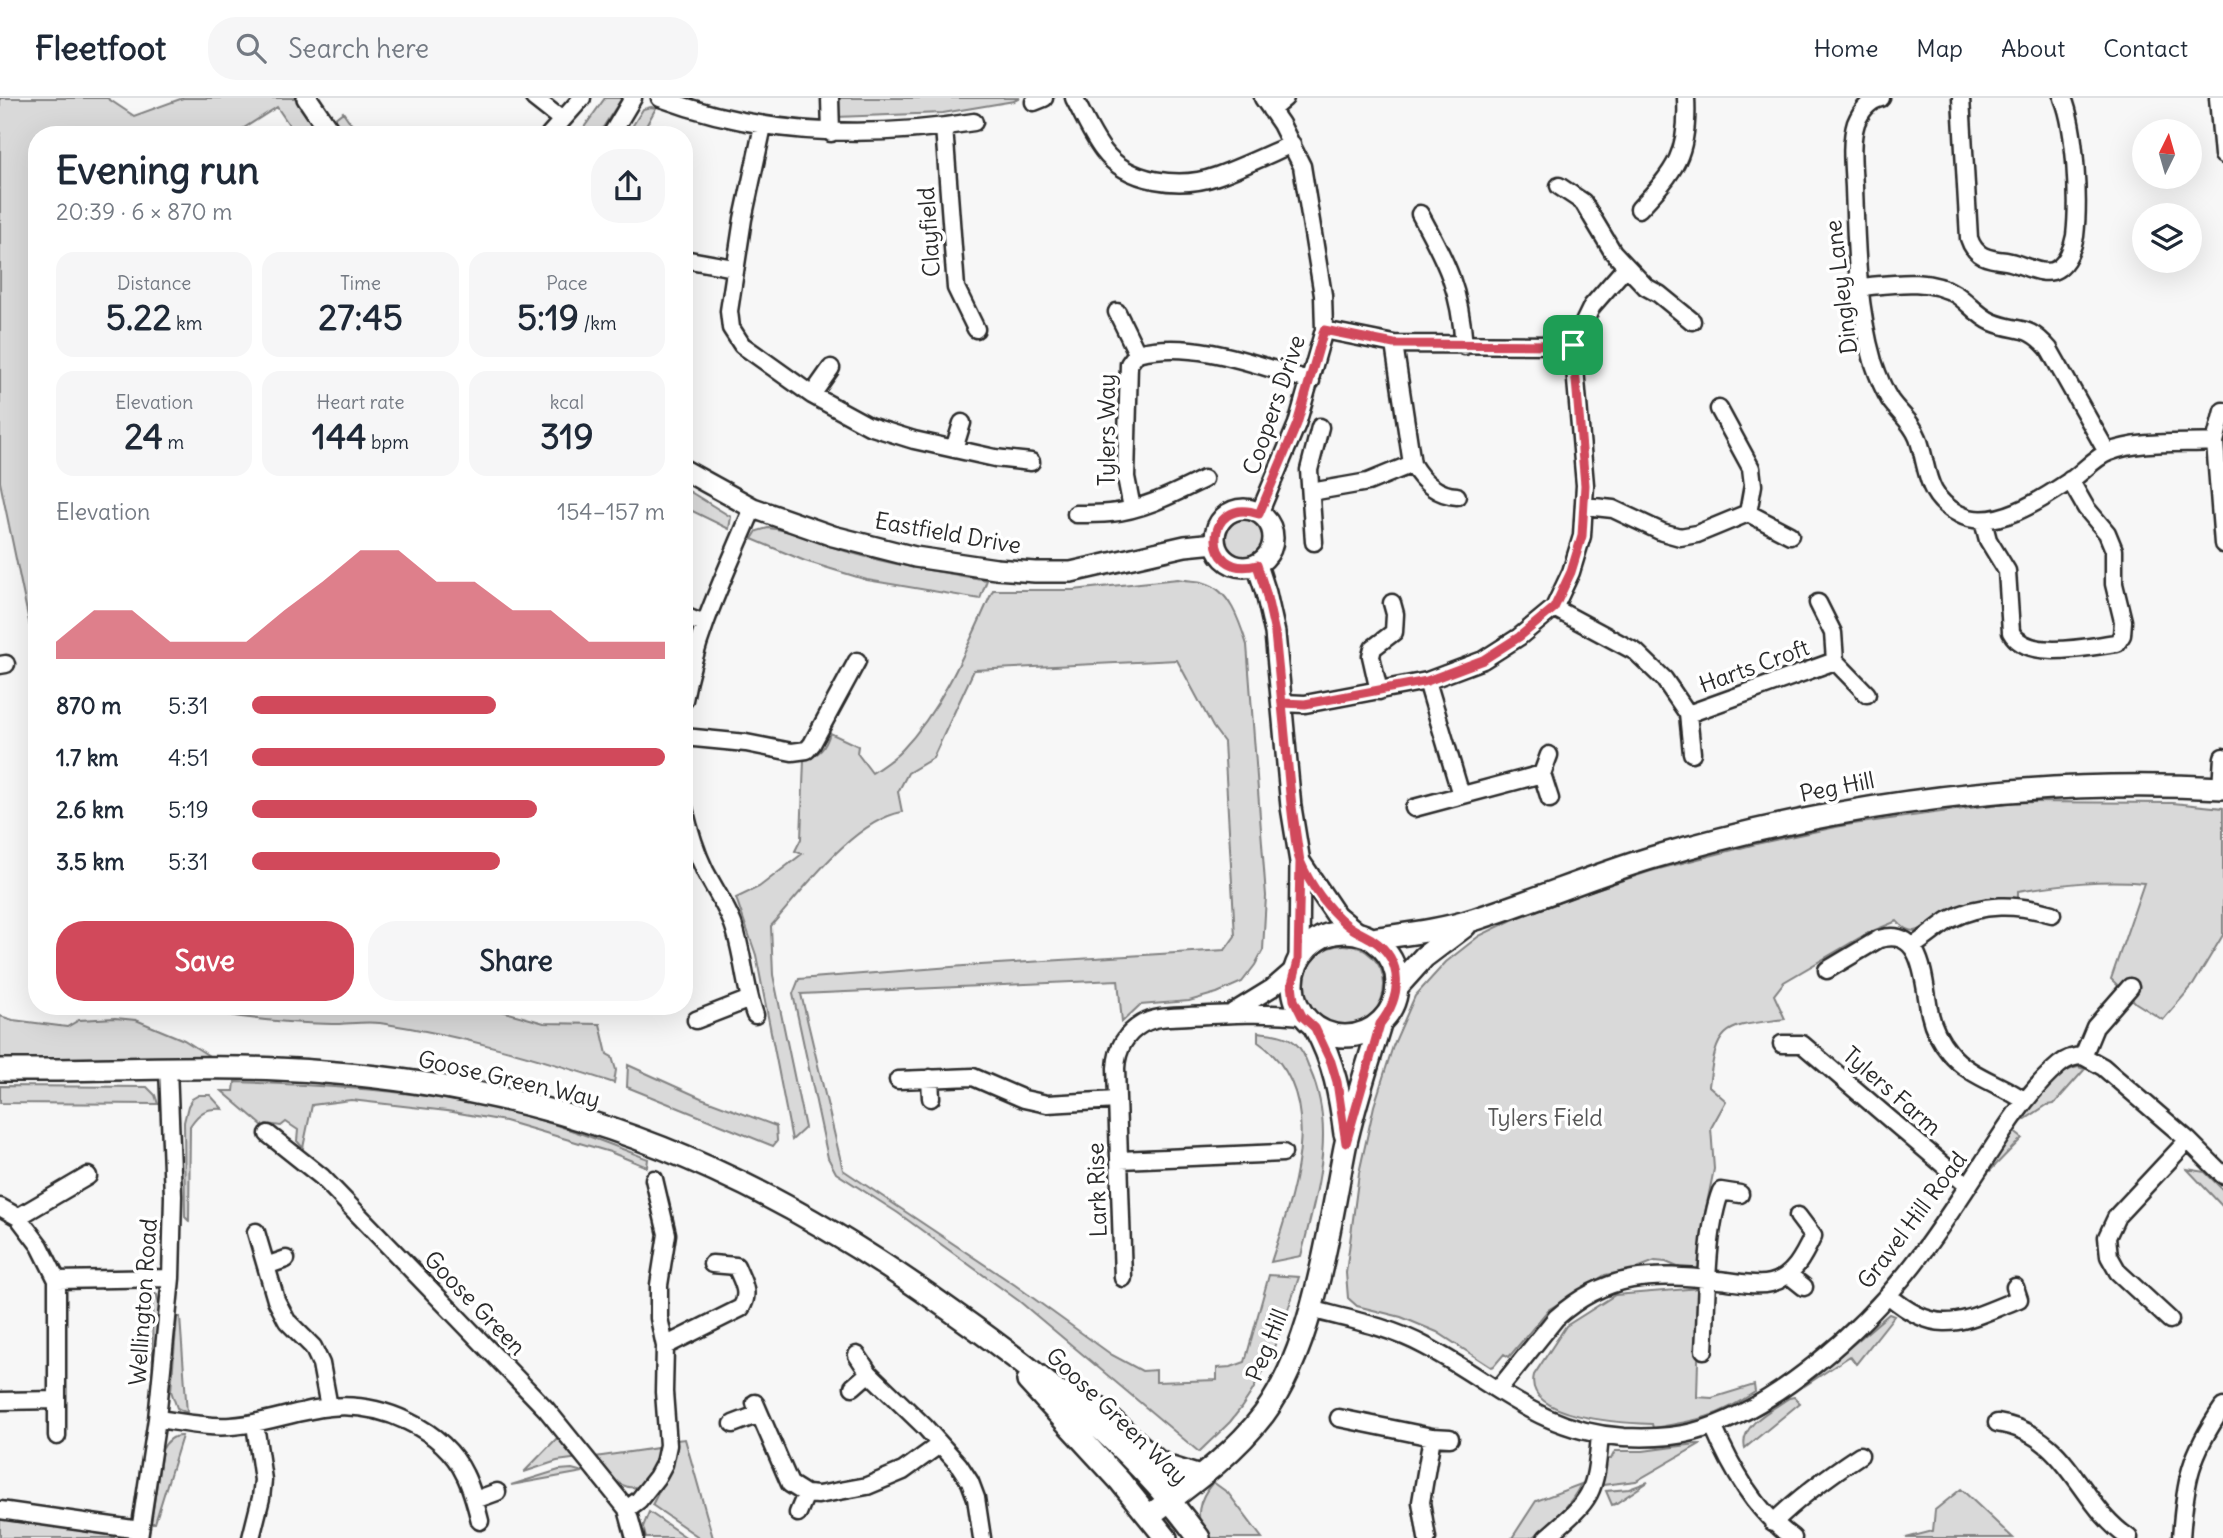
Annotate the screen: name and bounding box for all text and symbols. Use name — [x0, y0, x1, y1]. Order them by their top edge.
search box — [208, 17, 698, 80]
text: Fleetfoot — [35, 27, 166, 69]
icon: search — [232, 29, 270, 67]
text: Search here — [288, 32, 429, 65]
text: Home — [1814, 33, 1878, 63]
text: Map — [1916, 33, 1963, 63]
text: About — [2001, 33, 2065, 63]
text: Contact — [2103, 33, 2188, 63]
north arrow — [2132, 119, 2202, 189]
map controls — [2132, 119, 2202, 273]
text: Evening run — [56, 147, 259, 194]
button: share — [591, 149, 665, 223]
street label: Clayfield — [911, 186, 946, 278]
text: 20:39 · 6 × 870 m — [56, 197, 232, 226]
button: layers — [2132, 203, 2202, 273]
street label: Dingley Lane — [1818, 218, 1863, 356]
text: Distance — [117, 271, 191, 295]
text: Time — [340, 271, 381, 295]
text: Pace — [546, 271, 587, 295]
text: 5.22 — [106, 295, 172, 339]
text: 27:45 — [318, 295, 403, 339]
text: 5:19 — [517, 295, 579, 339]
text: km — [172, 311, 202, 335]
text: /km — [579, 311, 617, 335]
pin — [1543, 315, 1603, 375]
icon: arrive — [1554, 326, 1592, 364]
street label: Coopers Drive — [1236, 331, 1311, 479]
street label: Tylers Way — [1092, 374, 1121, 486]
text: Elevation — [115, 390, 193, 414]
text: Heart rate — [316, 390, 405, 414]
text: kcal — [550, 390, 584, 414]
text: 24 — [124, 414, 163, 458]
text: 144 — [312, 414, 366, 458]
text: 319 — [540, 414, 594, 458]
text: m — [163, 430, 184, 454]
text: bpm — [366, 430, 409, 454]
text: Elevation — [56, 497, 150, 526]
text: 154–157 m — [557, 497, 665, 526]
street label: Eastfield Drive — [873, 505, 1024, 560]
street label: Harts Croft — [1695, 632, 1813, 699]
text: 870 m — [56, 691, 121, 720]
text: 5:31 — [168, 691, 208, 720]
text: 1.7 km — [56, 743, 119, 772]
text: 4:51 — [168, 743, 209, 772]
street label: Peg Hill — [1797, 765, 1877, 808]
text: 2.6 km — [56, 795, 124, 824]
text: 5:19 — [168, 795, 209, 824]
text: 3.5 km — [56, 847, 124, 876]
text: 5:31 — [168, 847, 208, 876]
button: Save — [56, 921, 354, 1001]
button: Share — [368, 921, 665, 1001]
street label: Tylers Farm — [1837, 1040, 1947, 1141]
street label: Goose Green Way — [415, 1043, 603, 1114]
park label: Tylers Field — [1487, 1103, 1603, 1132]
street label: Lark Rise — [1080, 1142, 1113, 1238]
street label: Gravel Hill Road — [1851, 1145, 1973, 1294]
street label: Wellington Road — [122, 1217, 163, 1387]
street label: Goose Green — [418, 1244, 532, 1361]
street label: Peg Hill — [1239, 1304, 1294, 1385]
street label: Goose Green Way — [1040, 1341, 1194, 1491]

